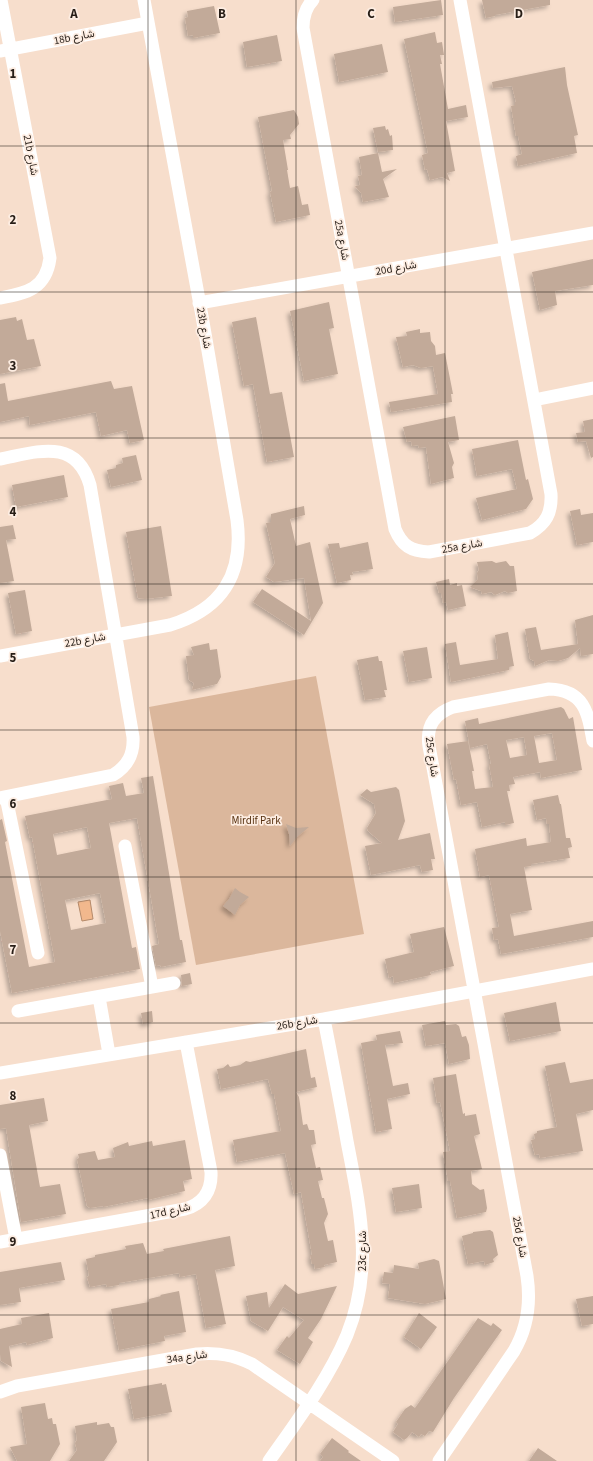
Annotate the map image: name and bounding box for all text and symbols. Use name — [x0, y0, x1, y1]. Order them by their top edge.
text: A — [69, 5, 78, 23]
text: B — [218, 5, 226, 23]
text: C — [367, 5, 375, 23]
text: D — [515, 5, 523, 23]
street label: 18b شارع — [52, 26, 96, 48]
text: 1 — [10, 65, 17, 83]
street label: 21b شارع — [20, 133, 42, 177]
text: 2 — [10, 211, 17, 229]
street label: 25a شارع — [331, 219, 353, 262]
street label: 20d شارع — [374, 257, 418, 279]
street label: 23b شارع — [193, 306, 215, 350]
text: 3 — [10, 357, 17, 375]
text: 4 — [10, 503, 17, 521]
street label: 25a شارع — [441, 535, 484, 557]
street label: 22b شارع — [63, 629, 107, 651]
text: 5 — [10, 649, 17, 667]
street label: 25c شارع — [422, 736, 442, 778]
text: 6 — [10, 795, 17, 813]
park label: Mirdif Park — [231, 813, 281, 828]
text: 7 — [10, 941, 17, 959]
street label: 26b شارع — [275, 1012, 319, 1034]
text: 8 — [10, 1087, 17, 1105]
street label: 17d شارع — [148, 1199, 192, 1223]
street label: 25d شارع — [509, 1215, 531, 1259]
street label: 23c شارع — [355, 1231, 370, 1271]
text: 9 — [10, 1233, 17, 1251]
street label: 34a شارع — [166, 1347, 209, 1367]

